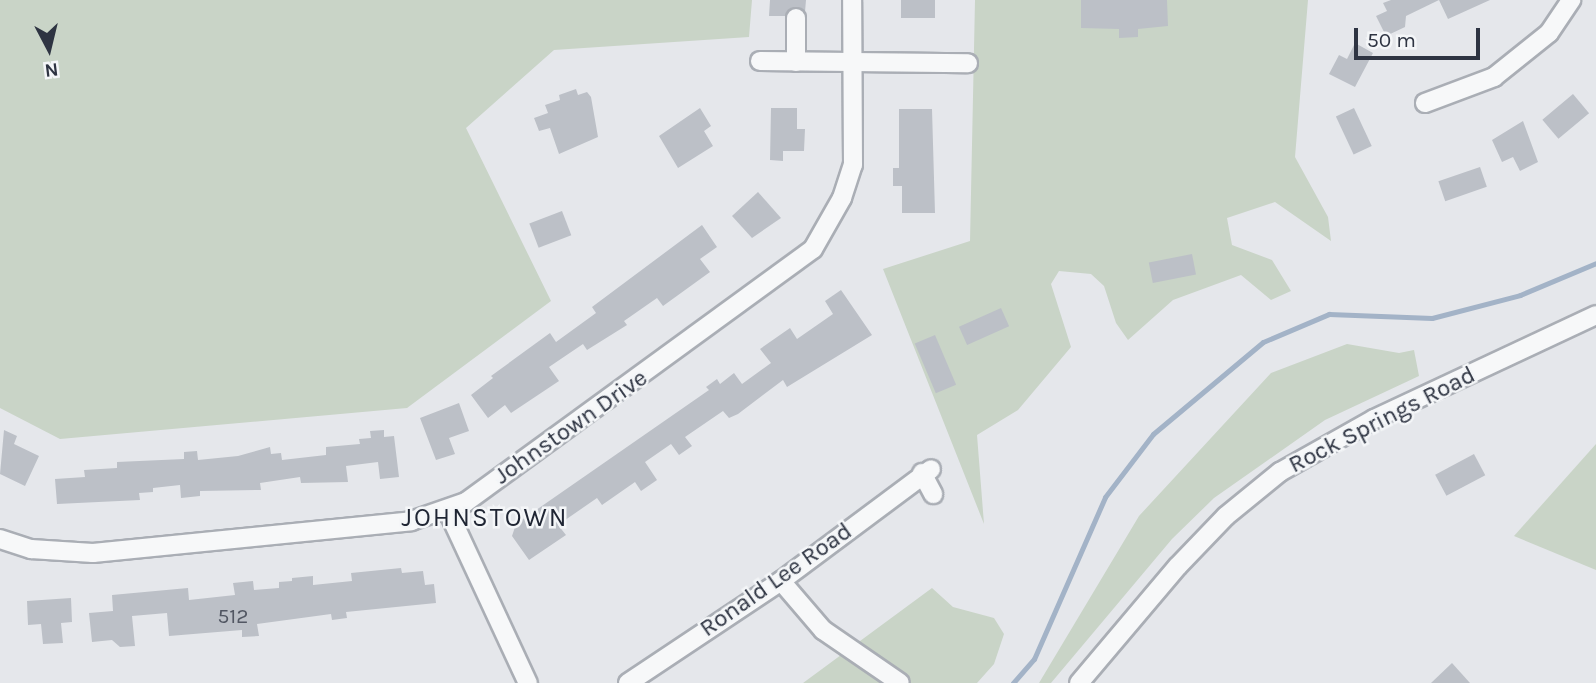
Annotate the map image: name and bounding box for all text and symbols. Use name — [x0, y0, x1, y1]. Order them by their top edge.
north arrow — [14, 14, 84, 84]
scale bar — [1358, 14, 1484, 58]
text: 50 m — [1367, 28, 1416, 52]
text: N — [43, 58, 60, 82]
street label: Rock Springs Road — [1284, 361, 1480, 479]
street label: Johnstown Drive — [489, 364, 653, 490]
district label: JOHNSTOWN — [403, 502, 567, 534]
street label: Ronald Lee Road — [694, 517, 858, 643]
house number: 512 — [218, 603, 248, 629]

